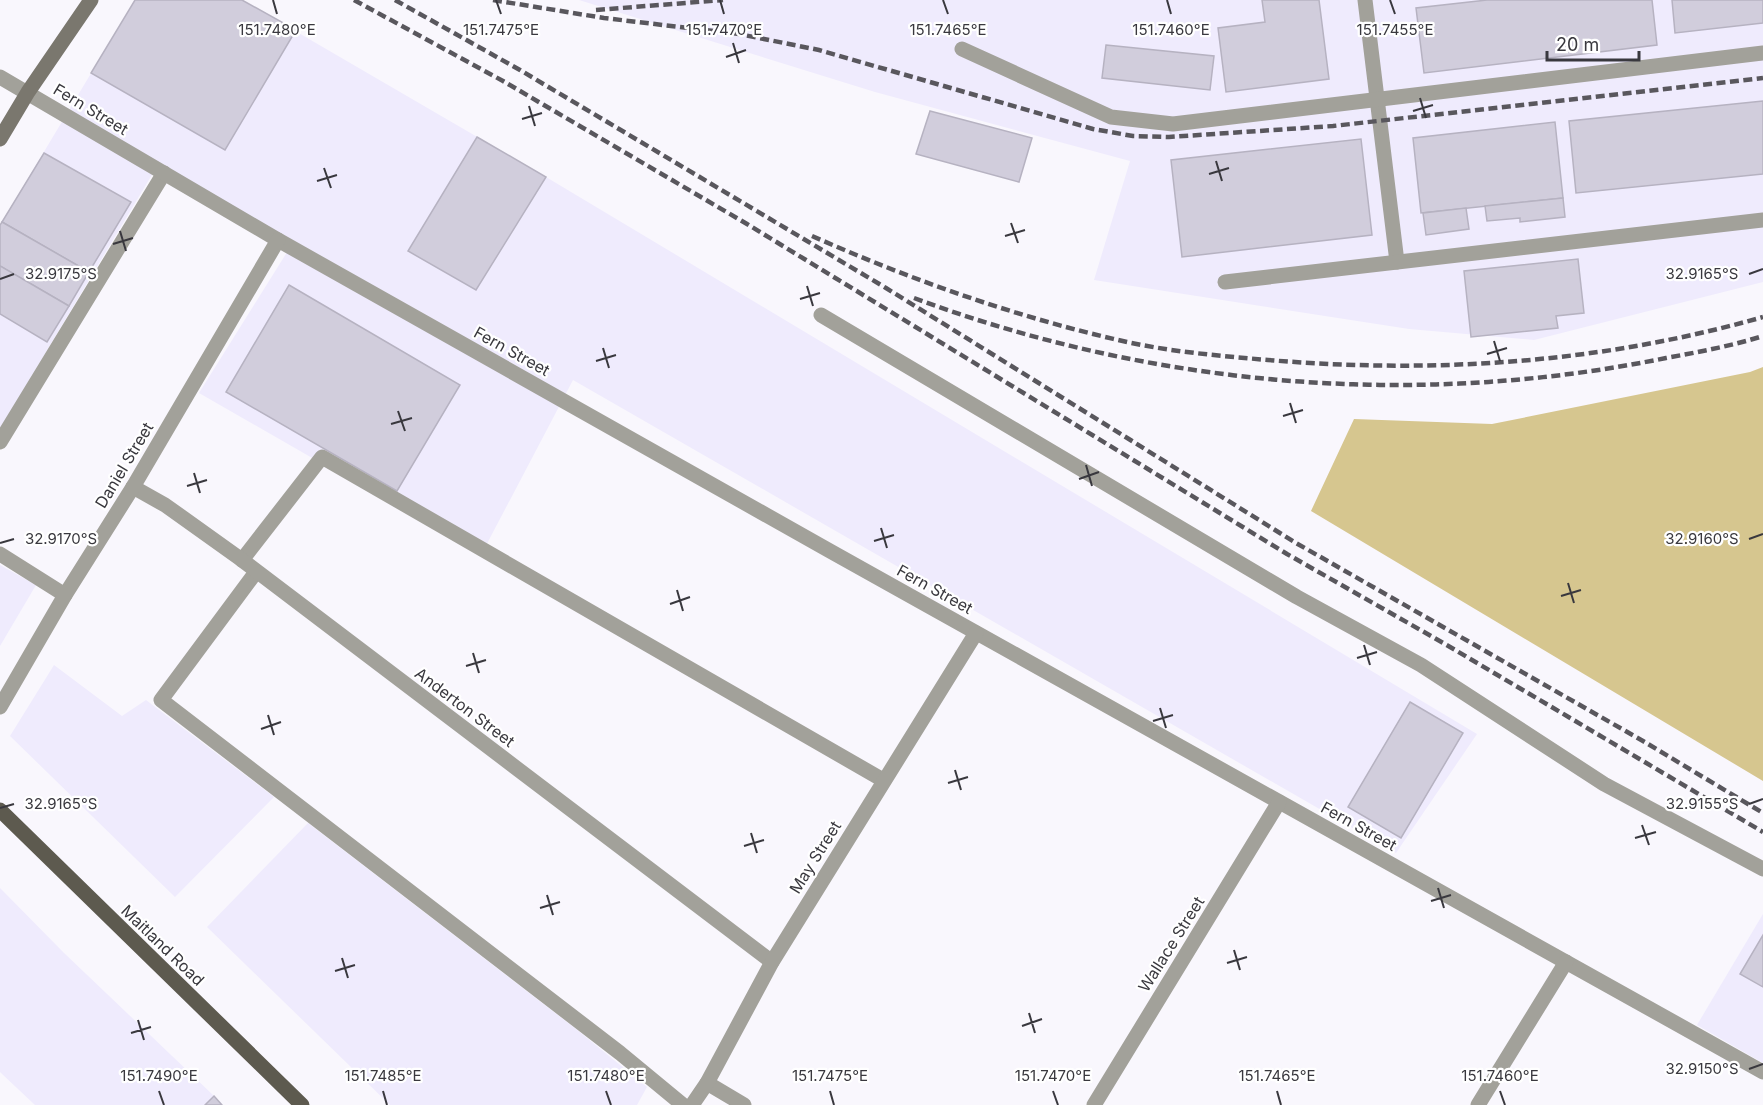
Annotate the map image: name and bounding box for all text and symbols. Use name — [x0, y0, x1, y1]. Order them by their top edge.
text: 151.7480°E — [238, 20, 316, 39]
text: 151.7475°E — [463, 20, 539, 39]
text: 151.7470°E — [686, 20, 762, 39]
text: 151.7465°E — [909, 20, 987, 39]
text: 151.7460°E — [1132, 20, 1210, 39]
text: 151.7455°E — [1357, 20, 1433, 39]
scale bar — [1547, 24, 1638, 62]
text: 20 m — [1556, 34, 1599, 55]
street label: Fern Street — [50, 79, 132, 139]
text: 32.9175°S — [25, 264, 97, 283]
text: 32.9165°S — [1666, 264, 1738, 283]
street label: Fern Street — [471, 322, 553, 380]
street label: Daniel Street — [91, 418, 157, 512]
text: 32.9170°S — [25, 529, 97, 548]
text: 32.9160°S — [1665, 529, 1739, 548]
street label: Fern Street — [894, 560, 976, 618]
street label: Anderton Street — [411, 663, 519, 751]
text: 32.9165°S — [25, 794, 97, 813]
text: 32.9155°S — [1666, 794, 1738, 813]
street label: Fern Street — [1318, 797, 1400, 855]
street label: May Street — [785, 817, 845, 897]
street label: Wallace Street — [1134, 893, 1208, 995]
street label: Maitland Road — [117, 900, 209, 990]
text: 32.9150°S — [1665, 1059, 1739, 1078]
text: 151.7490°E — [120, 1066, 198, 1085]
text: 151.7485°E — [345, 1066, 422, 1085]
text: 151.7480°E — [567, 1066, 645, 1085]
text: 151.7475°E — [792, 1066, 868, 1085]
text: 151.7470°E — [1015, 1066, 1091, 1085]
text: 151.7465°E — [1238, 1066, 1316, 1085]
text: 151.7460°E — [1461, 1066, 1539, 1085]

